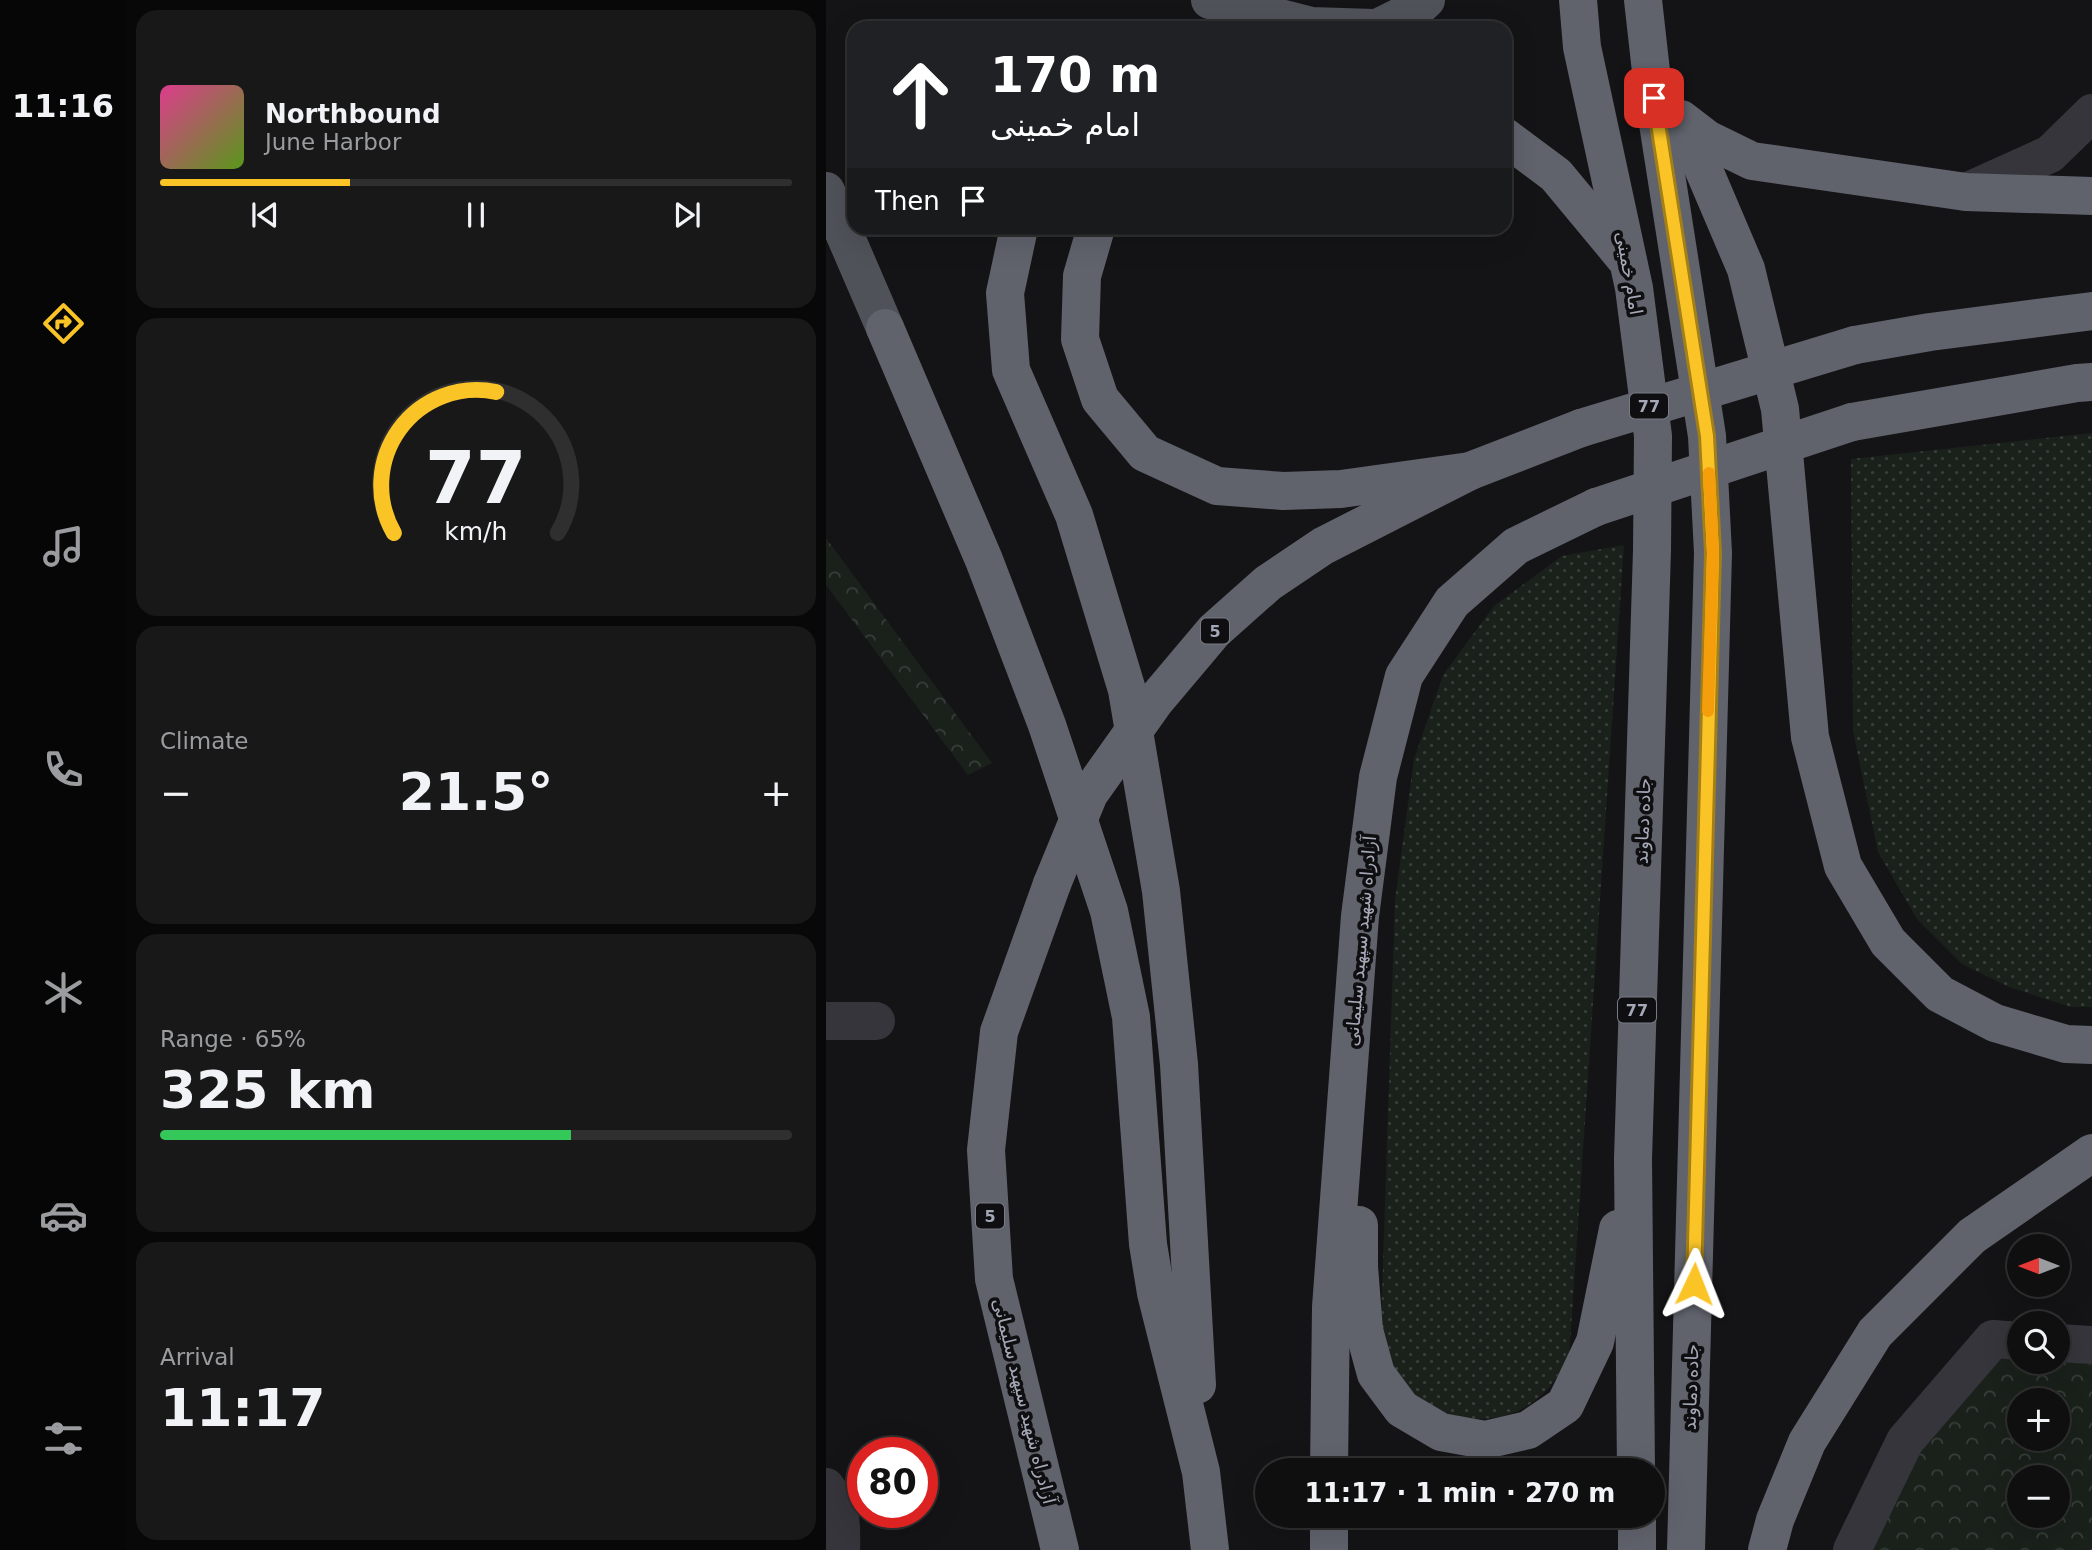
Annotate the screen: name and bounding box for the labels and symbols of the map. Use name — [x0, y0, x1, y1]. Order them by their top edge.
pin — [1624, 68, 1684, 128]
street label: امام خمینی — [1612, 230, 1647, 316]
road number: 77 — [1630, 394, 1668, 418]
road number: 5 — [1201, 618, 1229, 644]
street label: جاده دماوند — [1631, 778, 1655, 864]
street label: آزادراه شهید سپهبد سلیمانی — [1340, 834, 1381, 1047]
road number: 77 — [1618, 998, 1656, 1022]
road number: 5 — [976, 1204, 1004, 1228]
north arrow — [2007, 1234, 2070, 1297]
position arrow — [1657, 1247, 1731, 1321]
street label: آزادراه شهید سپهبد سلیمانی — [988, 1296, 1061, 1507]
street label: جاده دماوند — [1679, 1344, 1703, 1430]
speed limit sign: 80 — [847, 1437, 938, 1528]

